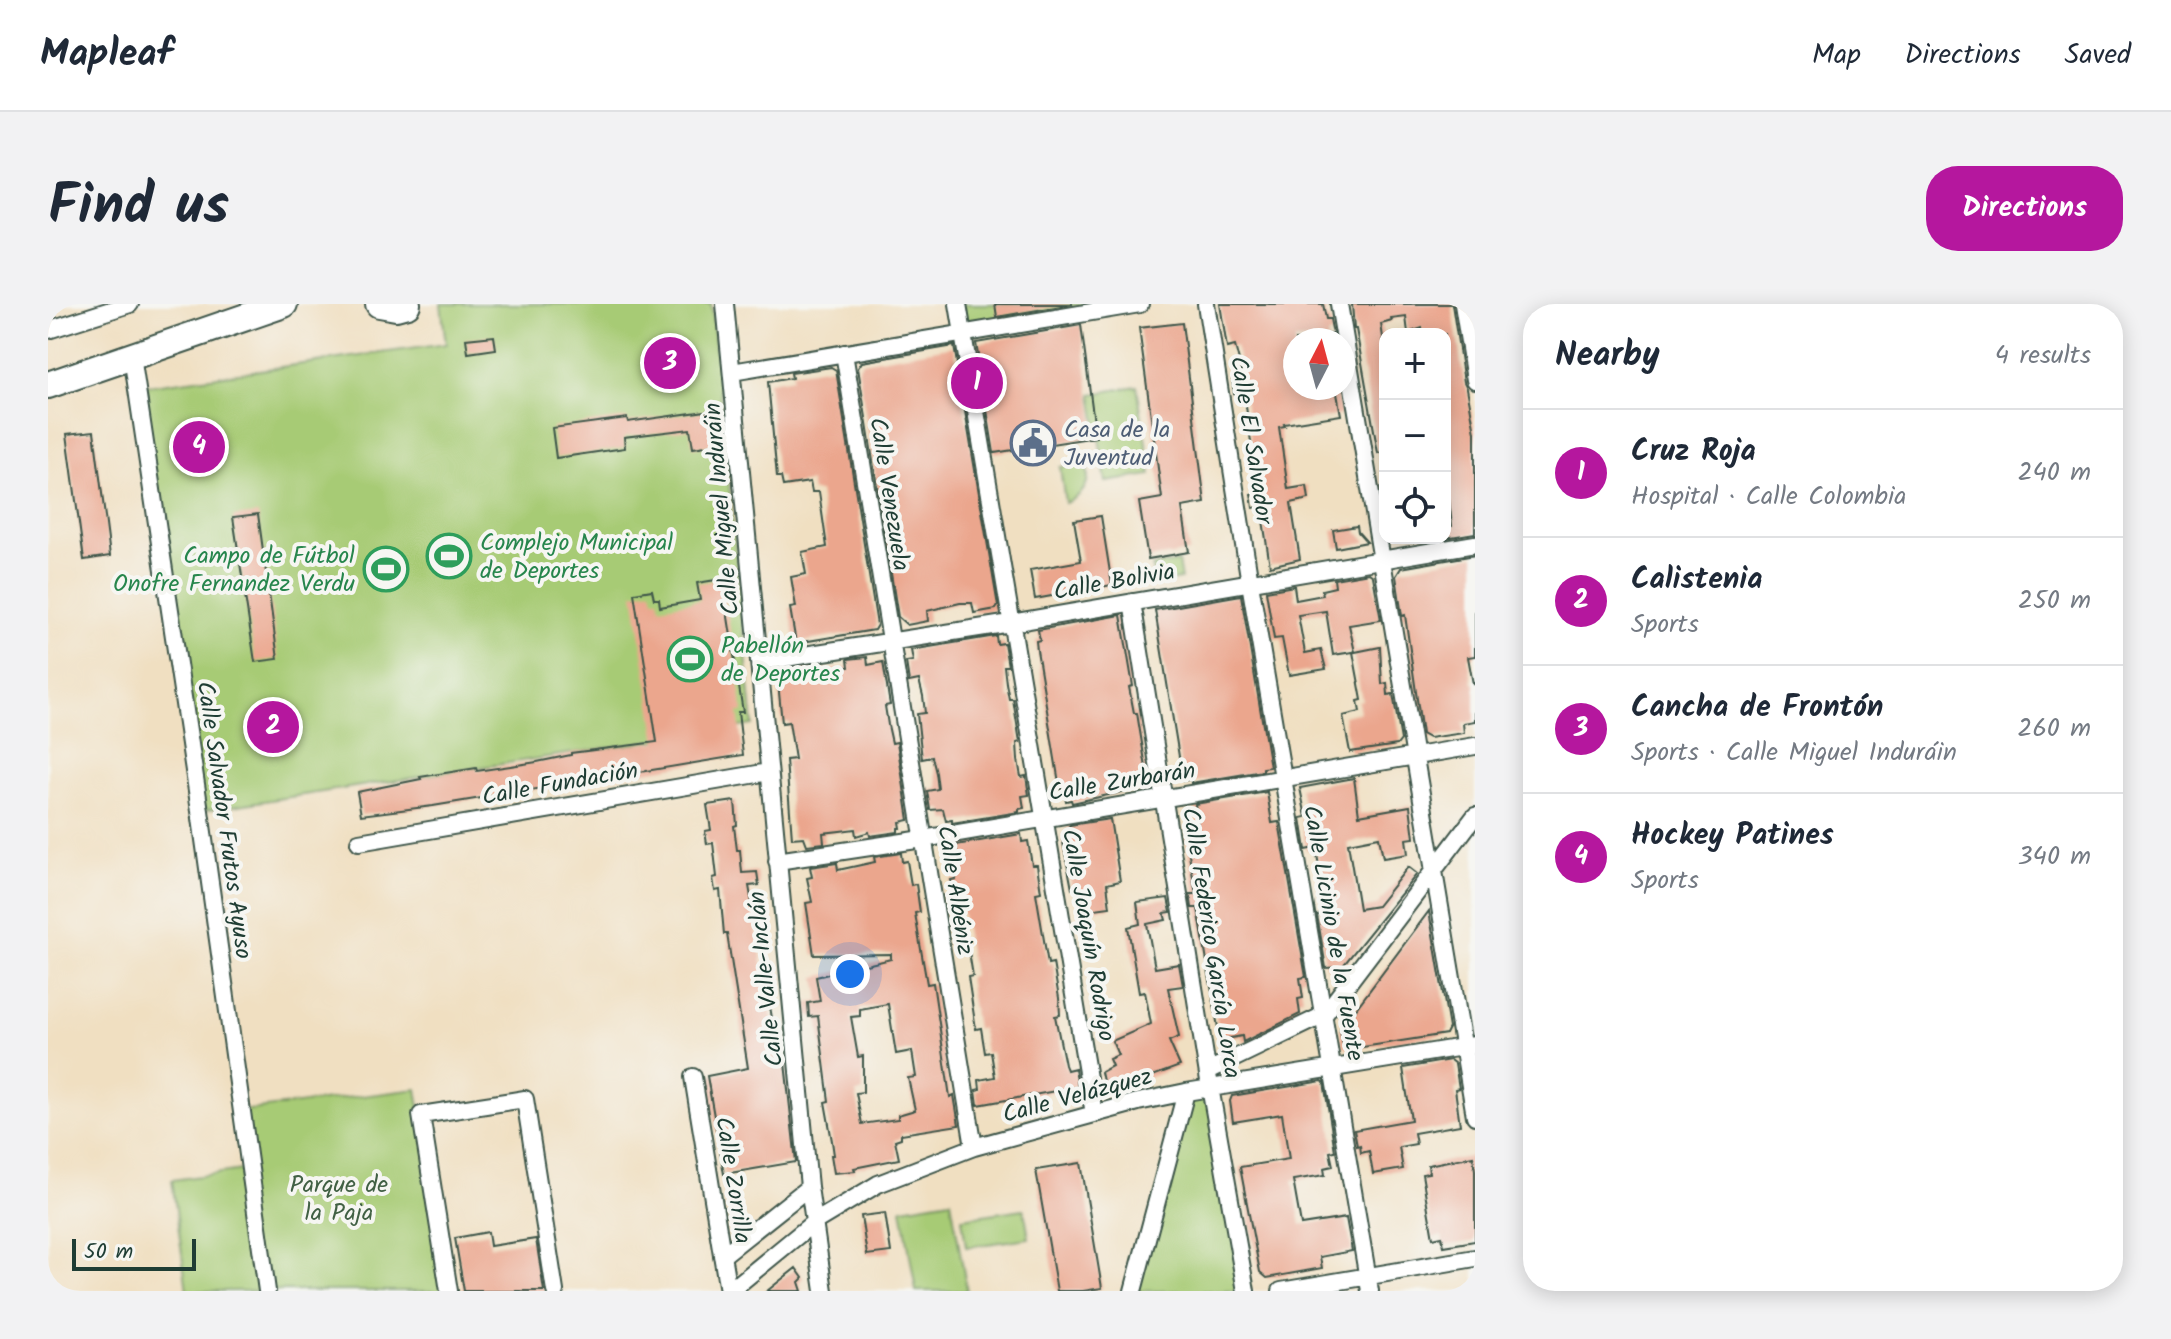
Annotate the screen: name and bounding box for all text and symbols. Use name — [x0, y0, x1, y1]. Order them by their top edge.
text: Mapleaf — [40, 25, 173, 85]
text: Map — [1812, 33, 1861, 78]
text: Directions — [1905, 33, 2021, 78]
text: Saved — [2065, 33, 2131, 78]
text: Find us — [48, 163, 229, 253]
button: Directions — [1926, 166, 2123, 251]
north arrow — [1283, 328, 1355, 400]
map controls — [1379, 328, 1451, 544]
button: + — [1379, 328, 1451, 400]
text: Nearby — [1555, 329, 1660, 383]
pin: 3 — [644, 333, 696, 393]
text: 4 results — [1995, 335, 2091, 377]
pin: 1 — [951, 353, 1003, 413]
street label: Calle El Salvador — [1218, 354, 1283, 529]
button: − — [1379, 400, 1451, 472]
street label: Calle Miguel Induráin — [694, 401, 751, 617]
place label: Casa de la Juventud — [1064, 411, 1170, 478]
street label: Calle Venezuela — [857, 415, 920, 574]
pin: 4 — [173, 417, 225, 477]
public building icon: Casa de la Juventud — [1009, 419, 1057, 467]
text: Cruz Roja — [1631, 428, 1756, 476]
text: 1 — [1577, 452, 1585, 494]
text: 240 m — [2017, 452, 2091, 494]
button: locate — [1379, 472, 1451, 544]
text: Hospital · Calle Colombia — [1631, 476, 1906, 518]
place label: Complejo Municipal de Deportes — [480, 524, 673, 591]
sports icon: Complejo Municipal de Deportes — [425, 532, 473, 580]
place label: Campo de Fútbol Onofre Fernandez Verdu — [113, 537, 355, 604]
sports icon: Campo de Fútbol Onofre Fernandez Verdu — [362, 545, 410, 593]
street label: Calle Bolivia — [1050, 553, 1178, 612]
text: Calistenia — [1631, 556, 1763, 604]
text: 2 — [1573, 580, 1589, 622]
text: 250 m — [2018, 580, 2091, 622]
text: Sports — [1631, 604, 1699, 646]
place label: Pabellón de Deportes — [721, 627, 840, 694]
sports icon: Pabellón de Deportes — [666, 635, 714, 683]
street label: Calle Salvador Frutos Ayuso — [185, 679, 262, 962]
text: Cancha de Frontón — [1631, 684, 1883, 732]
pin: 2 — [247, 697, 299, 757]
text: 3 — [1574, 708, 1588, 750]
text: 260 m — [2017, 708, 2091, 750]
text: Sports · Calle Miguel Induráin — [1631, 732, 1957, 774]
street label: Calle Fundación — [479, 752, 641, 817]
street label: Calle Zurbarán — [1046, 752, 1198, 813]
street label: Calle Licinio de la Fuente — [1291, 802, 1374, 1064]
street label: Calle Federico García Lorca — [1170, 805, 1251, 1081]
text: Hockey Patines — [1631, 812, 1834, 860]
street label: Calle Albéniz — [925, 823, 984, 958]
street label: Calle Joaquín Rodrigo — [1050, 826, 1125, 1045]
text: 4 — [1574, 836, 1588, 878]
text: 340 m — [2018, 836, 2091, 878]
text: Sports — [1631, 860, 1699, 902]
street label: Calle Valle-Inclán — [738, 889, 795, 1069]
your location — [830, 954, 870, 994]
street label: Calle Velázquez — [998, 1058, 1157, 1135]
street label: Calle Zorrilla — [703, 1114, 762, 1247]
park label: Parque de la Paja — [290, 1166, 388, 1233]
scale bar — [72, 1235, 196, 1271]
text: 50 m — [84, 1235, 133, 1270]

